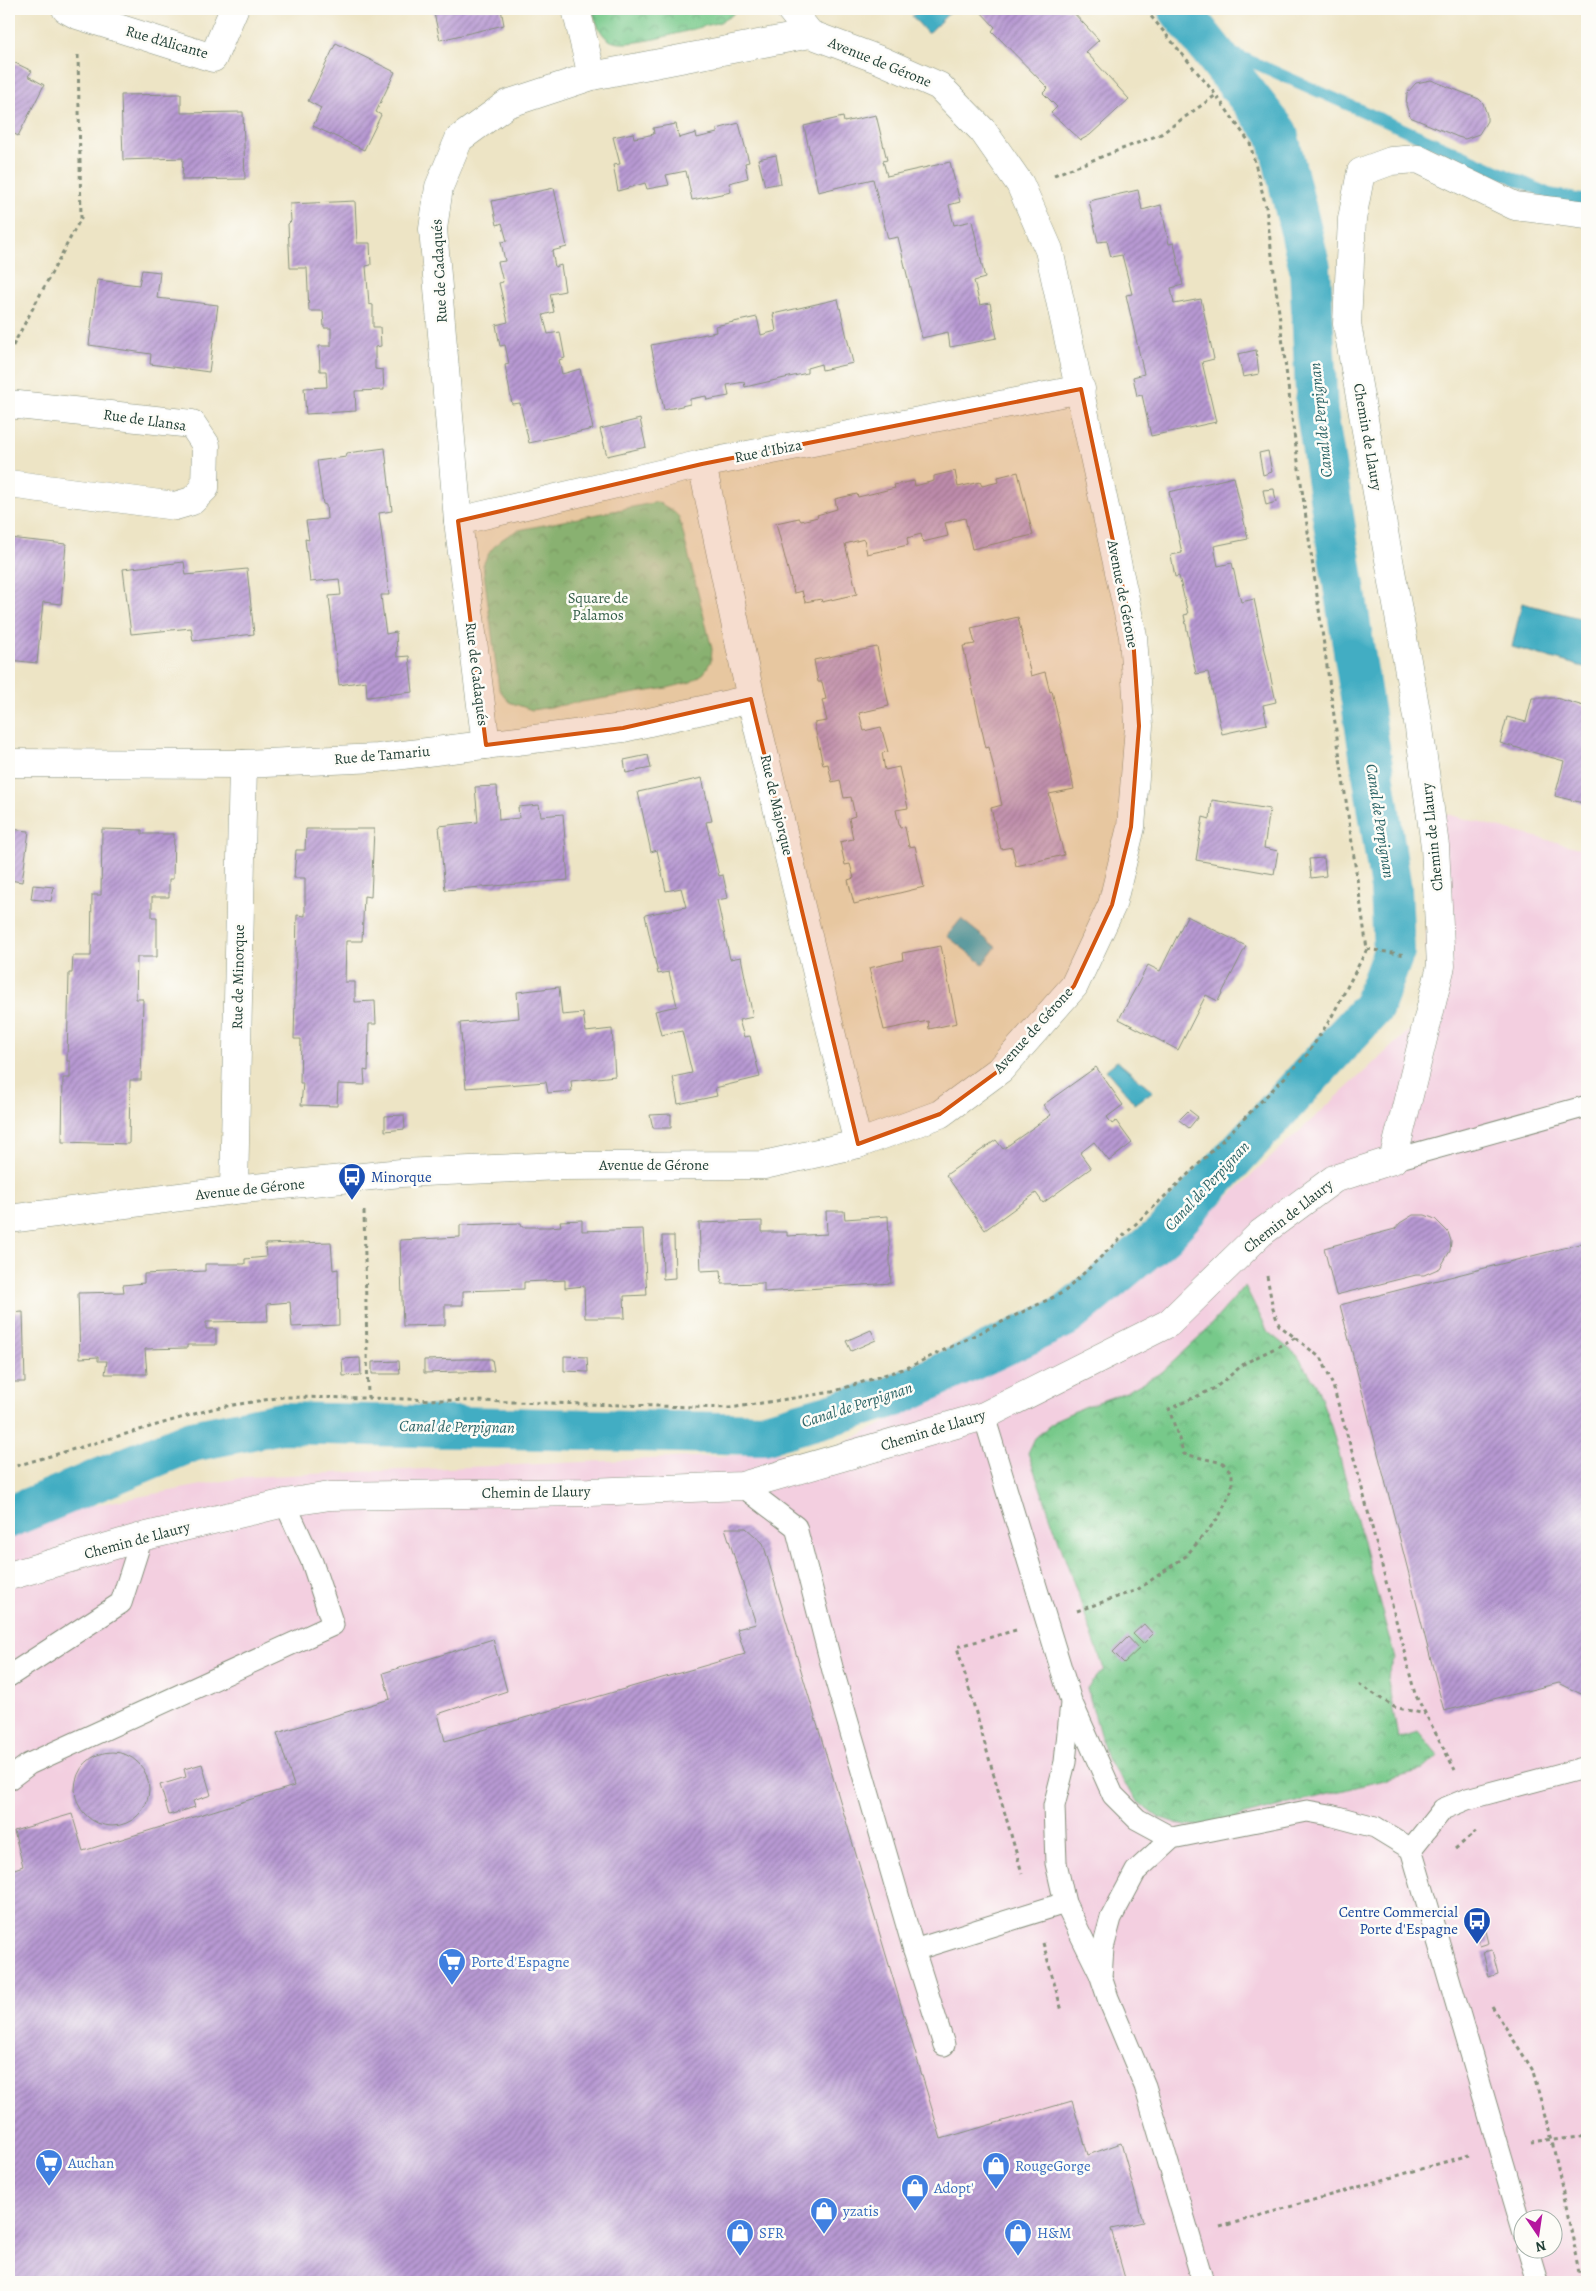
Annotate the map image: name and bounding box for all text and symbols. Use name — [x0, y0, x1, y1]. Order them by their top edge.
street label: Rue d'Alicante — [123, 21, 211, 63]
street label: Avenue de Gérone — [824, 32, 935, 92]
street label: Rue de Cadaqués — [426, 218, 452, 324]
water label: Canal de Perpignan — [1304, 361, 1338, 479]
street label: Chemin de Llaury — [1349, 382, 1387, 493]
street label: Rue de Llansa — [102, 404, 188, 436]
street label: Rue d'Ibiza — [733, 435, 803, 467]
street label: Avenue de Gérone — [1103, 537, 1143, 650]
park label: Square de Palamos — [568, 588, 629, 625]
street label: Rue de Cadaqués — [461, 621, 493, 727]
street label: Rue de Tamariu — [333, 741, 432, 769]
street label: Rue de Majorque — [756, 752, 798, 858]
water label: Canal de Perpignan — [1360, 762, 1400, 880]
street label: Chemin de Llaury — [1416, 782, 1448, 892]
street label: Rue de Minorque — [227, 924, 249, 1030]
street label: Avenue de Gérone — [988, 982, 1077, 1078]
water label: Canal de Perpignan — [1160, 1136, 1254, 1236]
street label: Avenue de Gérone — [598, 1155, 709, 1175]
bus stop icon: Minorque — [337, 1162, 367, 1201]
place label: Minorque — [371, 1167, 432, 1187]
street label: Avenue de Gérone — [193, 1173, 306, 1205]
street label: Chemin de Llaury — [1239, 1174, 1337, 1257]
water label: Canal de Perpignan — [799, 1377, 915, 1433]
street label: Chemin de Llaury — [878, 1404, 988, 1455]
water label: Canal de Perpignan — [399, 1415, 515, 1439]
street label: Chemin de Llaury — [481, 1481, 591, 1503]
street label: Chemin de Llaury — [82, 1516, 192, 1564]
place label: Centre Commercial Porte d'Espagne — [1339, 1902, 1458, 1939]
bus stop icon: Centre Commercial Porte d'Espagne — [1462, 1906, 1492, 1945]
supermarket icon: Porte d'Espagne — [437, 1947, 467, 1986]
place label: Porte d'Espagne — [471, 1952, 570, 1972]
supermarket icon: Auchan — [34, 2148, 64, 2187]
shop icon: RougeGorge — [981, 2151, 1011, 2190]
place label: Auchan — [67, 2153, 114, 2173]
place label: RougeGorge — [1015, 2156, 1091, 2176]
shop icon: Adopt' — [900, 2173, 930, 2212]
place label: Adopt' — [933, 2178, 974, 2198]
shop icon: yzatis — [809, 2196, 839, 2235]
place label: yzatis — [842, 2201, 879, 2221]
north arrow — [1514, 2208, 1564, 2258]
shop icon: SFR — [725, 2218, 755, 2257]
shop icon: H&M — [1003, 2218, 1033, 2257]
place label: SFR — [759, 2223, 785, 2243]
place label: H&M — [1037, 2223, 1072, 2243]
text: N — [1534, 2236, 1548, 2257]

